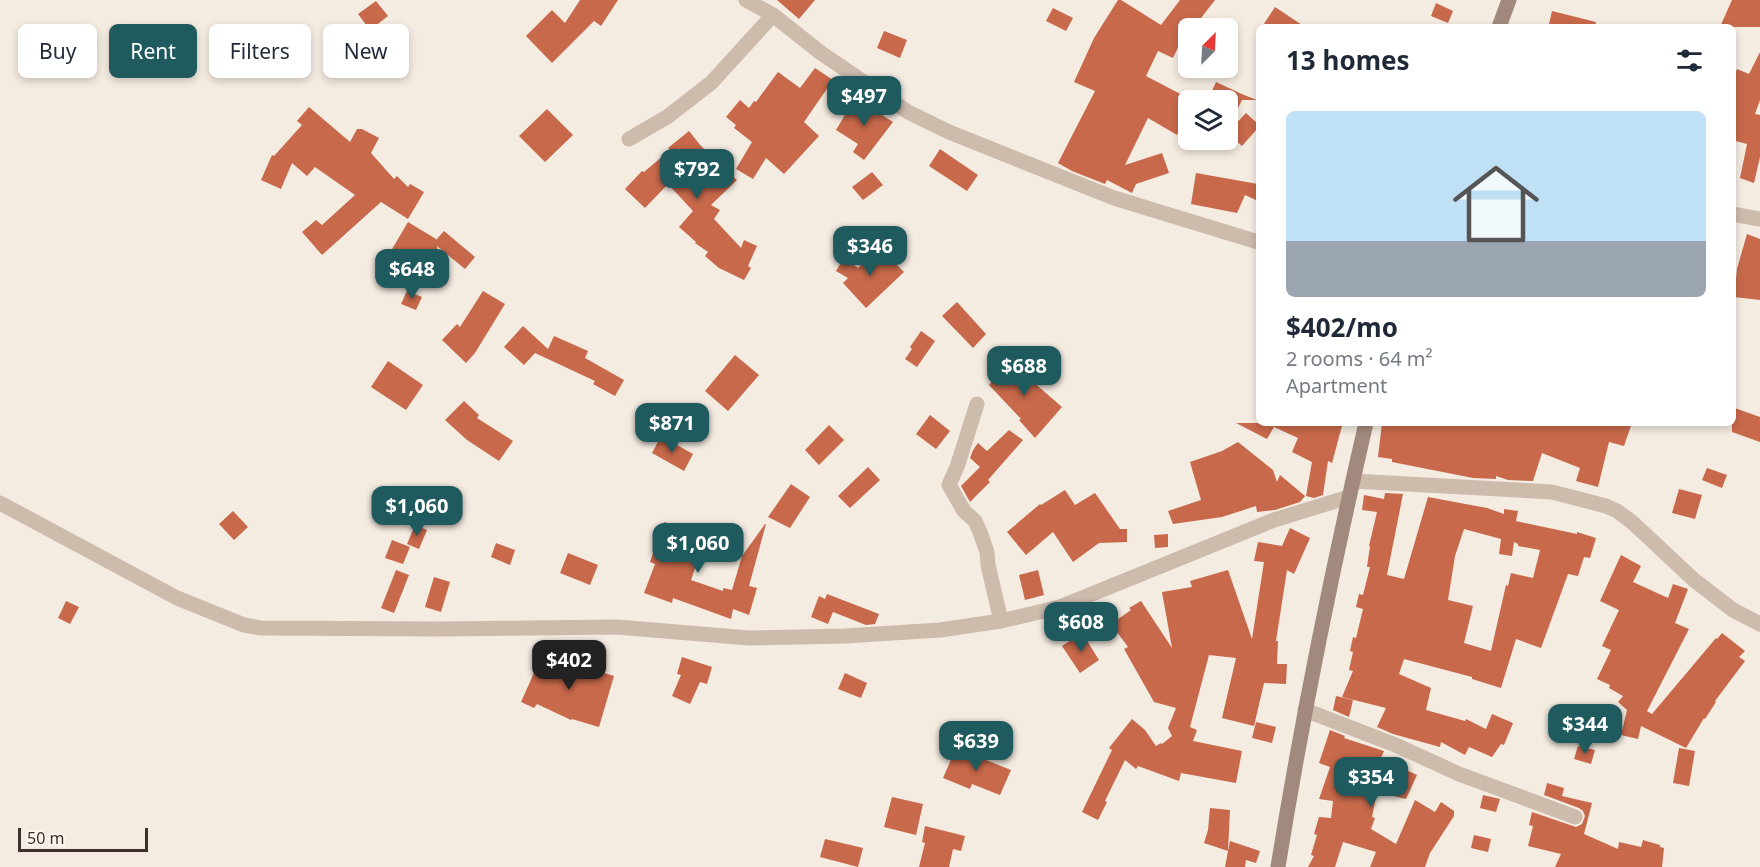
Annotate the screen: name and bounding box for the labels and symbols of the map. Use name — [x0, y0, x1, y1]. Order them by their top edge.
north arrow — [1178, 18, 1238, 78]
pin: $497 — [828, 76, 900, 127]
pin: $792 — [661, 149, 733, 200]
pin: $346 — [834, 226, 906, 277]
pin: $648 — [376, 249, 448, 300]
pin: $688 — [988, 346, 1060, 397]
pin: $871 — [636, 403, 708, 454]
pin: $1,060 — [368, 486, 466, 537]
pin: $1,060 — [649, 523, 747, 574]
pin: $608 — [1045, 602, 1117, 653]
pin: $402 — [533, 640, 605, 691]
pin: $344 — [1549, 704, 1621, 755]
pin: $639 — [940, 721, 1012, 772]
pin: $354 — [1335, 757, 1407, 808]
scale bar — [18, 825, 148, 852]

